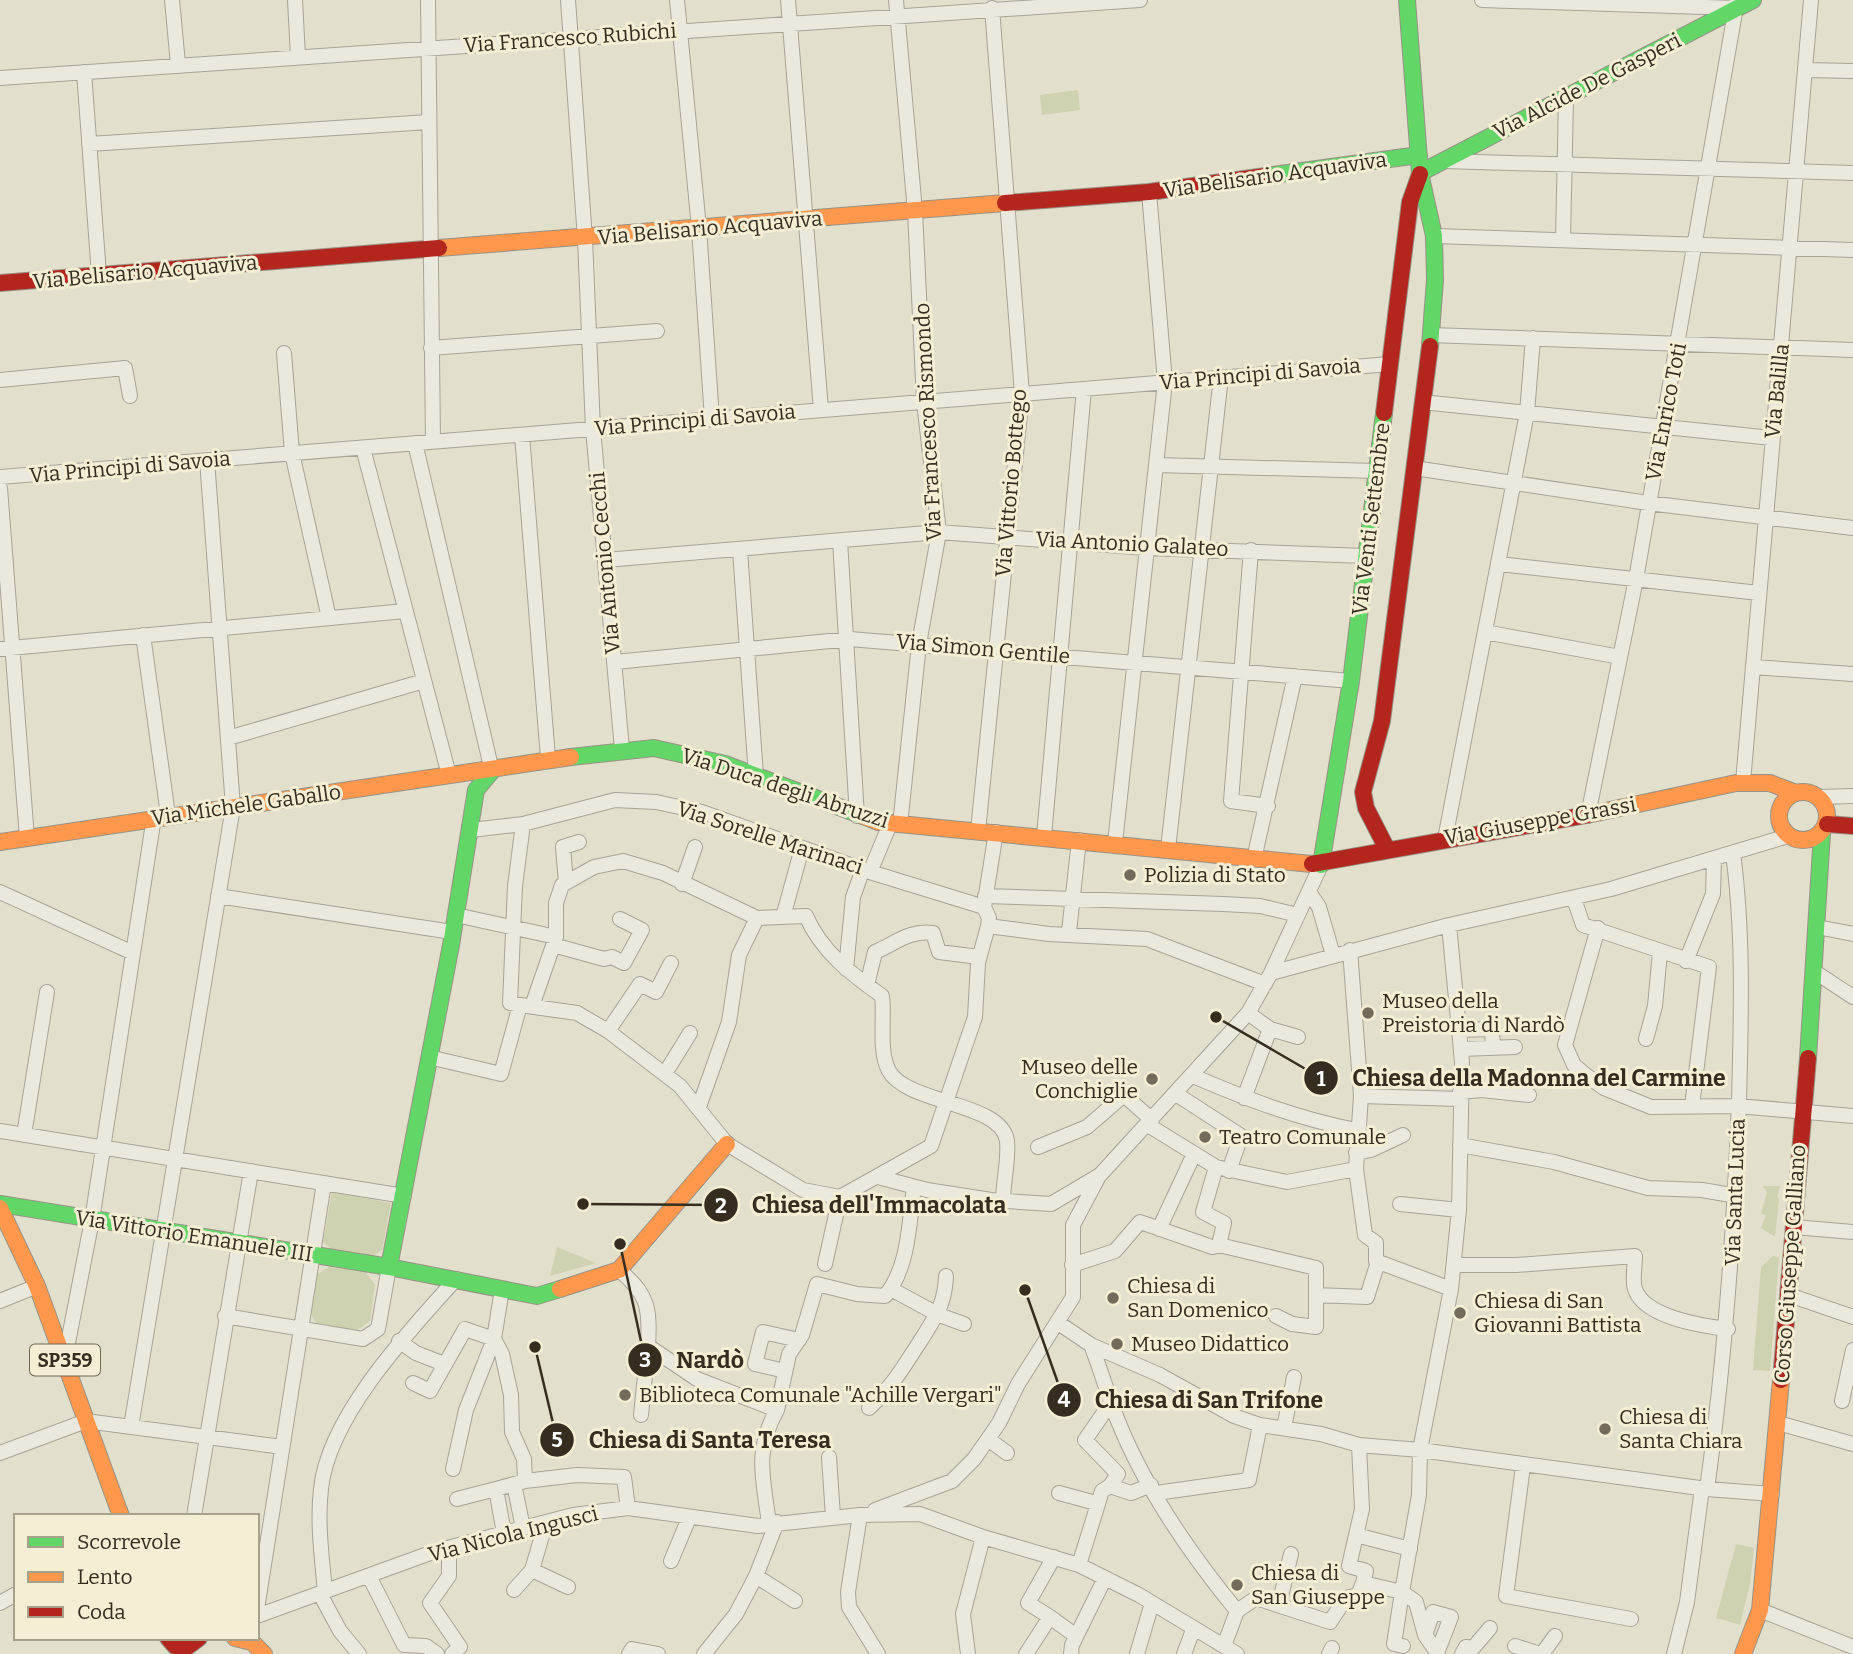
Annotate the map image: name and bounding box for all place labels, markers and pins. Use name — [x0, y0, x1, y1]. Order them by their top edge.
place label: Polizia di Stato — [1144, 862, 1286, 888]
marker: Polizia di Stato — [1122, 867, 1138, 883]
place label: Museo della Preistoria di Nardò — [1382, 988, 1565, 1038]
marker: Museo della Preistoria di Nardò — [1360, 1005, 1376, 1021]
place label: Museo delle Conchiglie — [1021, 1054, 1138, 1104]
callout: Chiesa della Madonna del Carmine — [1303, 1056, 1740, 1100]
marker: Museo delle Conchiglie — [1144, 1071, 1160, 1087]
place label: Teatro Comunale — [1219, 1124, 1386, 1150]
marker: Teatro Comunale — [1197, 1129, 1213, 1145]
callout: Chiesa dell'Immacolata — [703, 1183, 1021, 1227]
place label: Chiesa di San Domenico — [1127, 1273, 1269, 1323]
place label: Chiesa di San Giovanni Battista — [1474, 1288, 1642, 1338]
marker: Chiesa di San Domenico — [1105, 1290, 1121, 1306]
marker: Chiesa di San Giovanni Battista — [1452, 1305, 1468, 1321]
place label: Museo Didattico — [1131, 1331, 1289, 1357]
marker: Museo Didattico — [1109, 1336, 1125, 1352]
callout: Nardò — [627, 1338, 758, 1382]
callout: Chiesa di San Trifone — [1046, 1378, 1338, 1422]
place label: Biblioteca Comunale "Achille Vergari" — [639, 1382, 1002, 1408]
marker: Biblioteca Comunale "Achille Vergari" — [617, 1387, 633, 1403]
place label: Chiesa di Santa Chiara — [1619, 1404, 1743, 1454]
callout: Chiesa di Santa Teresa — [540, 1418, 845, 1462]
marker: Chiesa di Santa Chiara — [1597, 1421, 1613, 1437]
place label: Chiesa di San Giuseppe — [1251, 1560, 1385, 1610]
marker: Chiesa di San Giuseppe — [1229, 1577, 1245, 1593]

